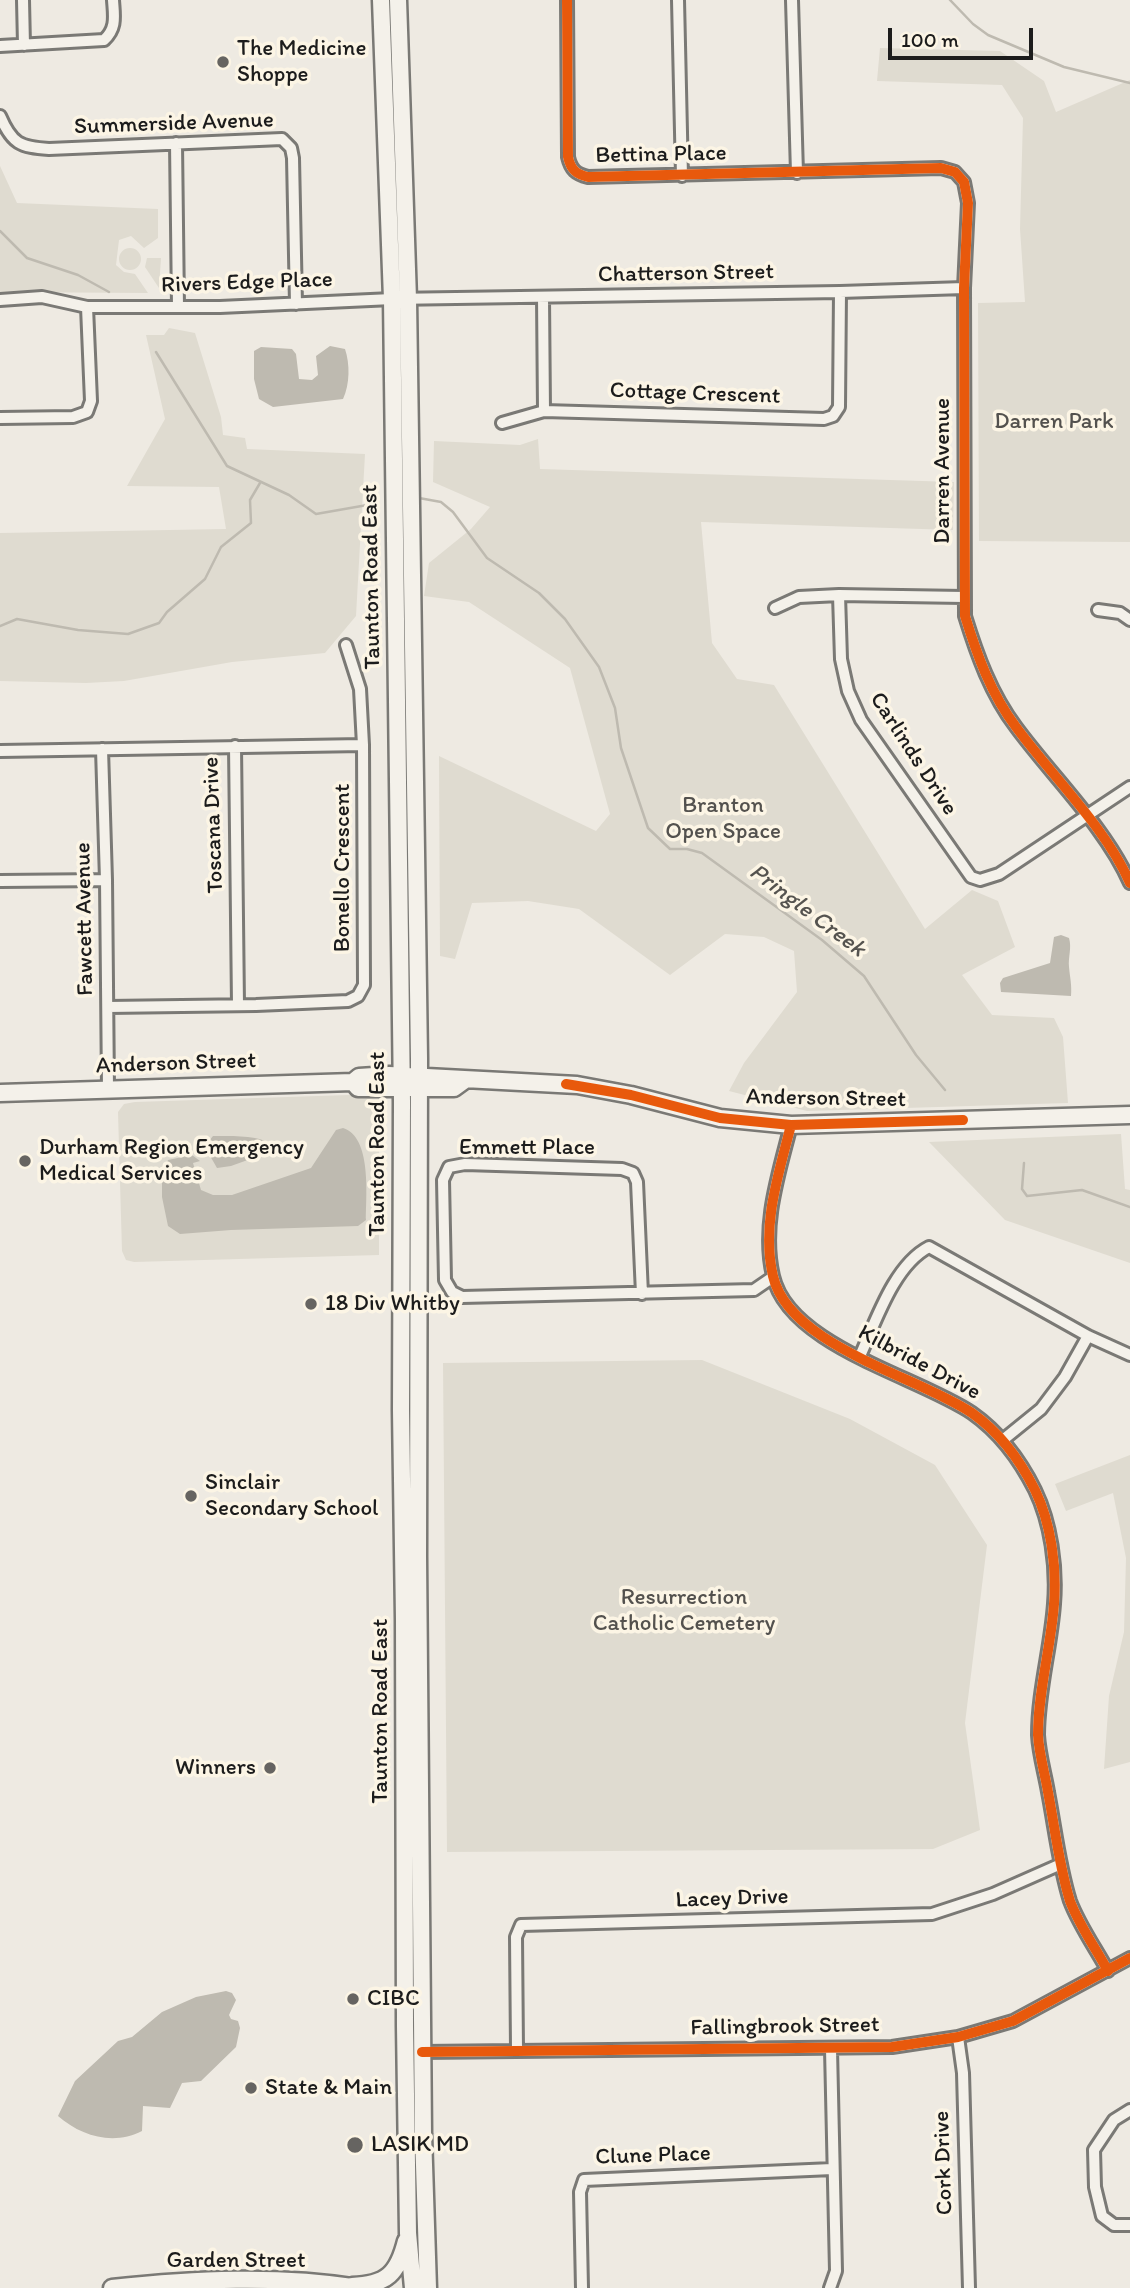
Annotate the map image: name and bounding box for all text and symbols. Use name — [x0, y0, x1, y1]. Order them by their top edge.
scale bar — [892, 14, 1037, 58]
text: 100 m — [901, 27, 959, 52]
place label: The Medicine Shoppe — [237, 35, 366, 89]
marker: The Medicine Shoppe — [215, 54, 231, 70]
street label: Summerside Avenue — [74, 107, 274, 141]
street label: Bettina Place — [595, 140, 727, 170]
street label: Chatterson Street — [598, 259, 774, 289]
street label: Rivers Edge Place — [161, 266, 333, 300]
street label: Cottage Crescent — [609, 377, 781, 411]
street label: Darren Avenue — [929, 398, 957, 544]
park label: Darren Park — [994, 408, 1114, 436]
street label: Taunton Road East — [357, 484, 387, 670]
street label: Carlinds Drive — [863, 687, 963, 821]
street label: Toscana Drive — [198, 756, 230, 894]
street label: Bonello Crescent — [329, 784, 357, 952]
park label: Branton Open Space — [665, 792, 781, 846]
street label: Fawcett Avenue — [70, 842, 100, 996]
water label: Pringle Creek — [743, 858, 871, 964]
street label: Anderson Street — [95, 1047, 257, 1081]
street label: Taunton Road East — [364, 1052, 392, 1236]
street label: Anderson Street — [746, 1084, 906, 1114]
place label: Durham Region Emergency Medical Services — [39, 1134, 304, 1188]
street label: Emmett Place — [459, 1134, 595, 1162]
marker: Durham Region Emergency Medical Services — [17, 1153, 33, 1169]
place label: 18 Div Whitby — [325, 1290, 460, 1318]
marker: 18 Div Whitby — [303, 1296, 319, 1312]
street label: Kilbride Drive — [853, 1319, 985, 1407]
place label: Sinclair Secondary School — [205, 1469, 379, 1523]
marker: Sinclair Secondary School — [183, 1488, 199, 1504]
park label: Resurrection Catholic Cemetery — [593, 1584, 775, 1638]
street label: Taunton Road East — [367, 1619, 395, 1803]
place label: Winners — [175, 1754, 256, 1782]
marker: Winners — [262, 1760, 278, 1776]
street label: Lacey Drive — [675, 1883, 789, 1915]
place label: CIBC — [367, 1985, 420, 2013]
marker: CIBC — [345, 1991, 361, 2007]
street label: Fallingbrook Street — [690, 2012, 880, 2042]
place label: State & Main — [265, 2074, 392, 2102]
marker: State & Main — [243, 2080, 259, 2096]
street label: Cork Drive — [928, 2110, 960, 2216]
place label: LASIK MD — [371, 2131, 469, 2159]
marker: LASIK MD — [345, 2135, 365, 2155]
street label: Clune Place — [595, 2140, 711, 2172]
street label: Garden Street — [166, 2247, 306, 2275]

